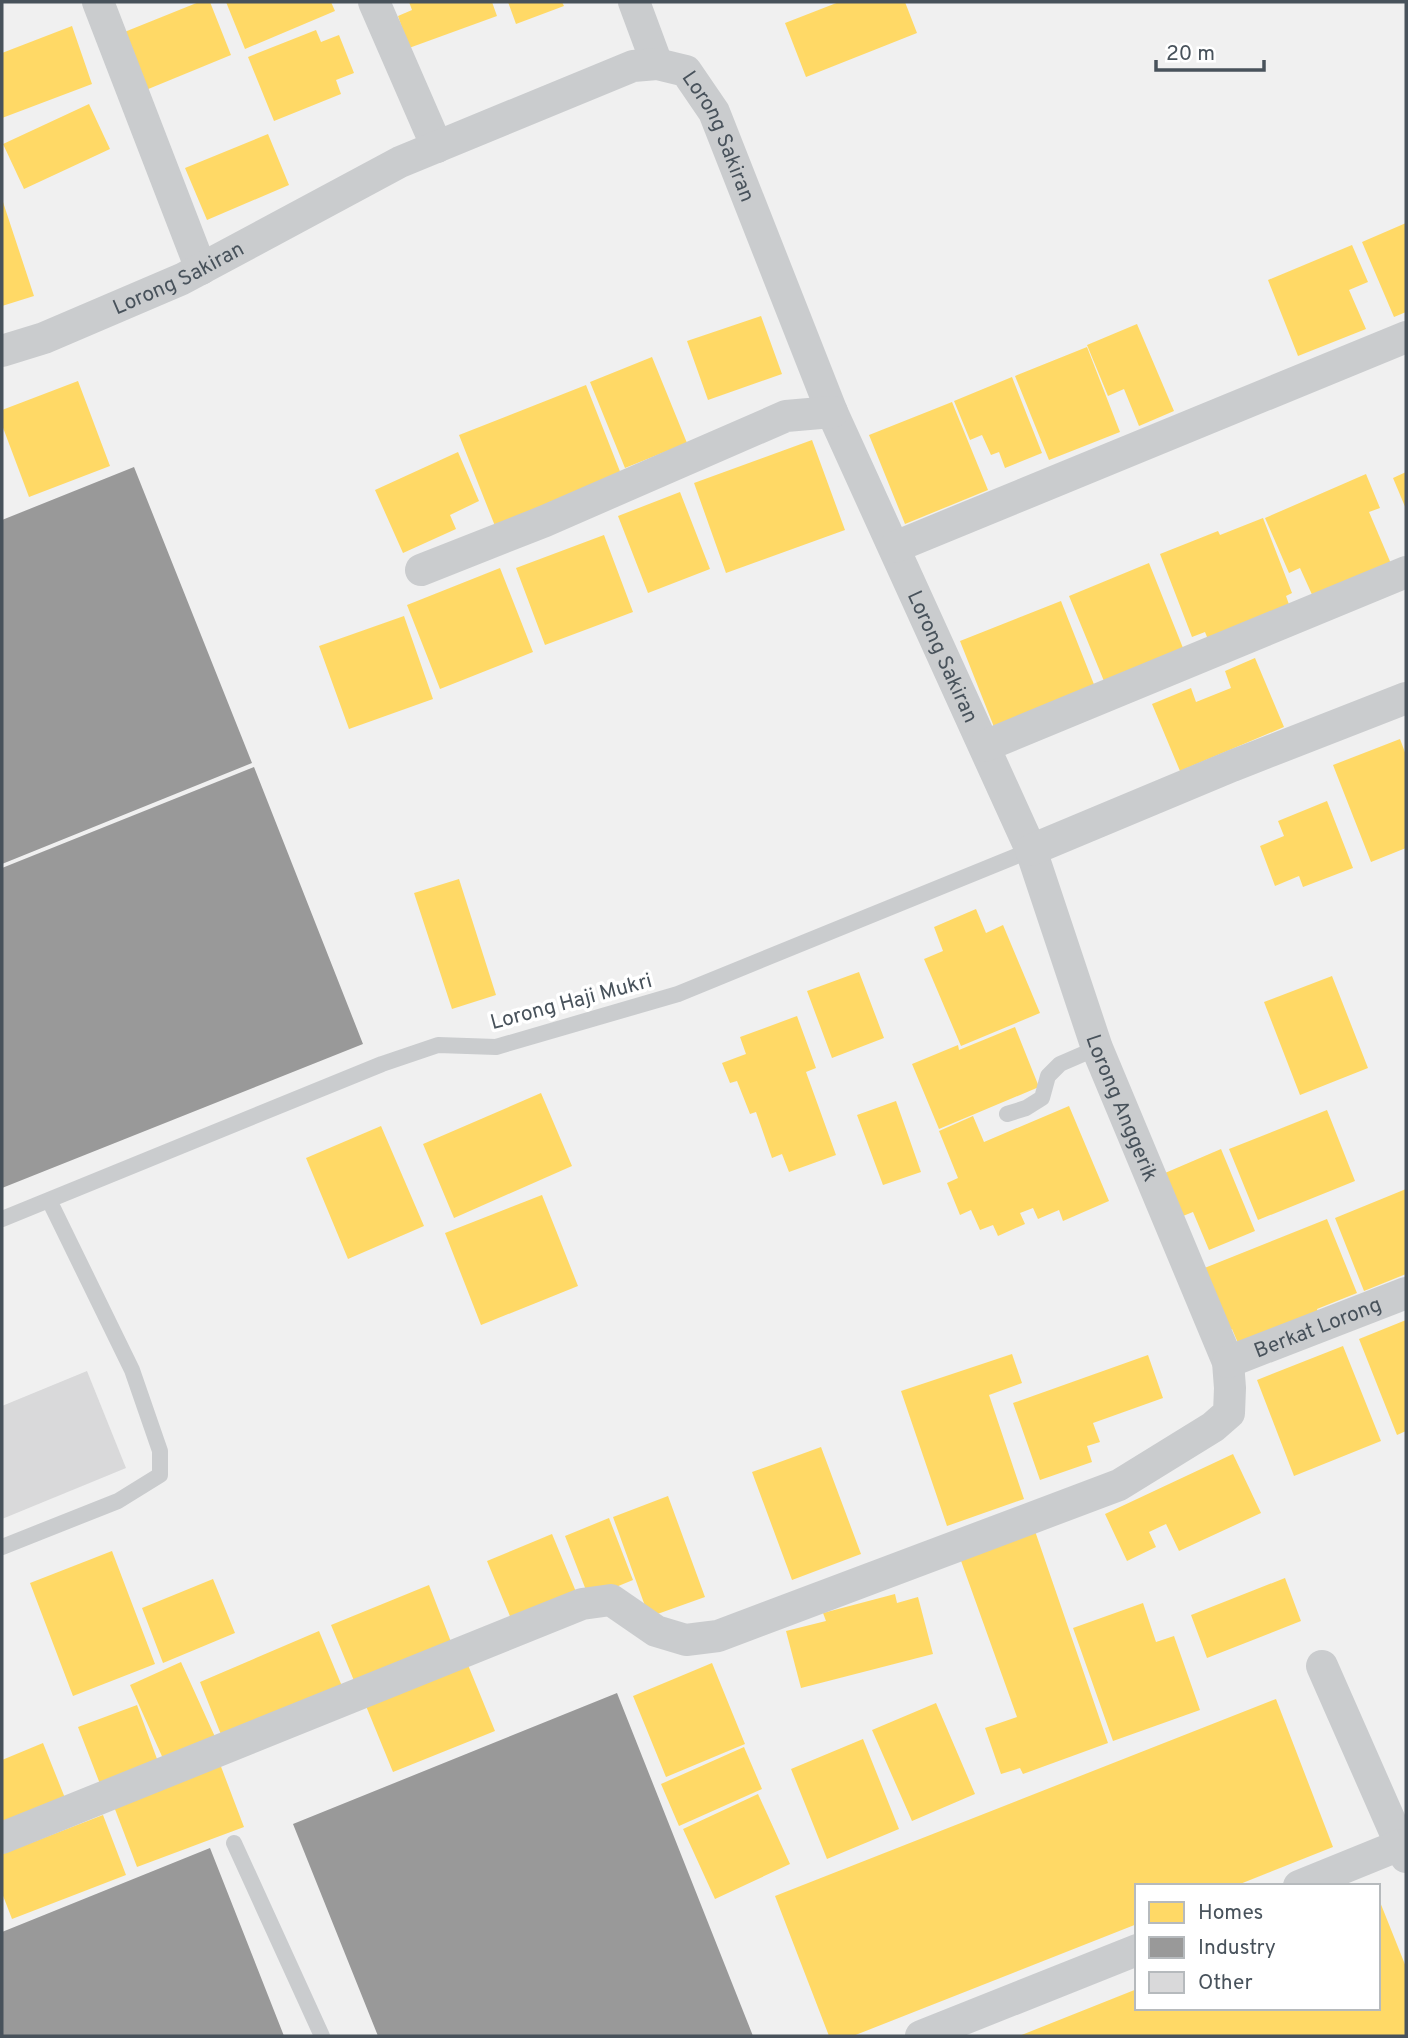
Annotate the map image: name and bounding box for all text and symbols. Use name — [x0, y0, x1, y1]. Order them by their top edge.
scale bar — [1156, 28, 1264, 72]
text: 20 m — [1166, 41, 1215, 68]
street label: Lorong Sakiran — [675, 66, 760, 206]
street label: Lorong Sakiran — [109, 236, 249, 322]
street label: Lorong Sakiran — [900, 587, 984, 728]
street label: Lorong Haji Mukri — [488, 968, 655, 1037]
street label: Lorong Anggerik — [1078, 1031, 1163, 1186]
street label: Berkat Lorong — [1250, 1292, 1386, 1366]
legend — [1135, 1884, 1380, 2010]
text: Homes — [1198, 1900, 1263, 1927]
text: Industry — [1198, 1935, 1276, 1962]
text: Other — [1198, 1970, 1253, 1997]

